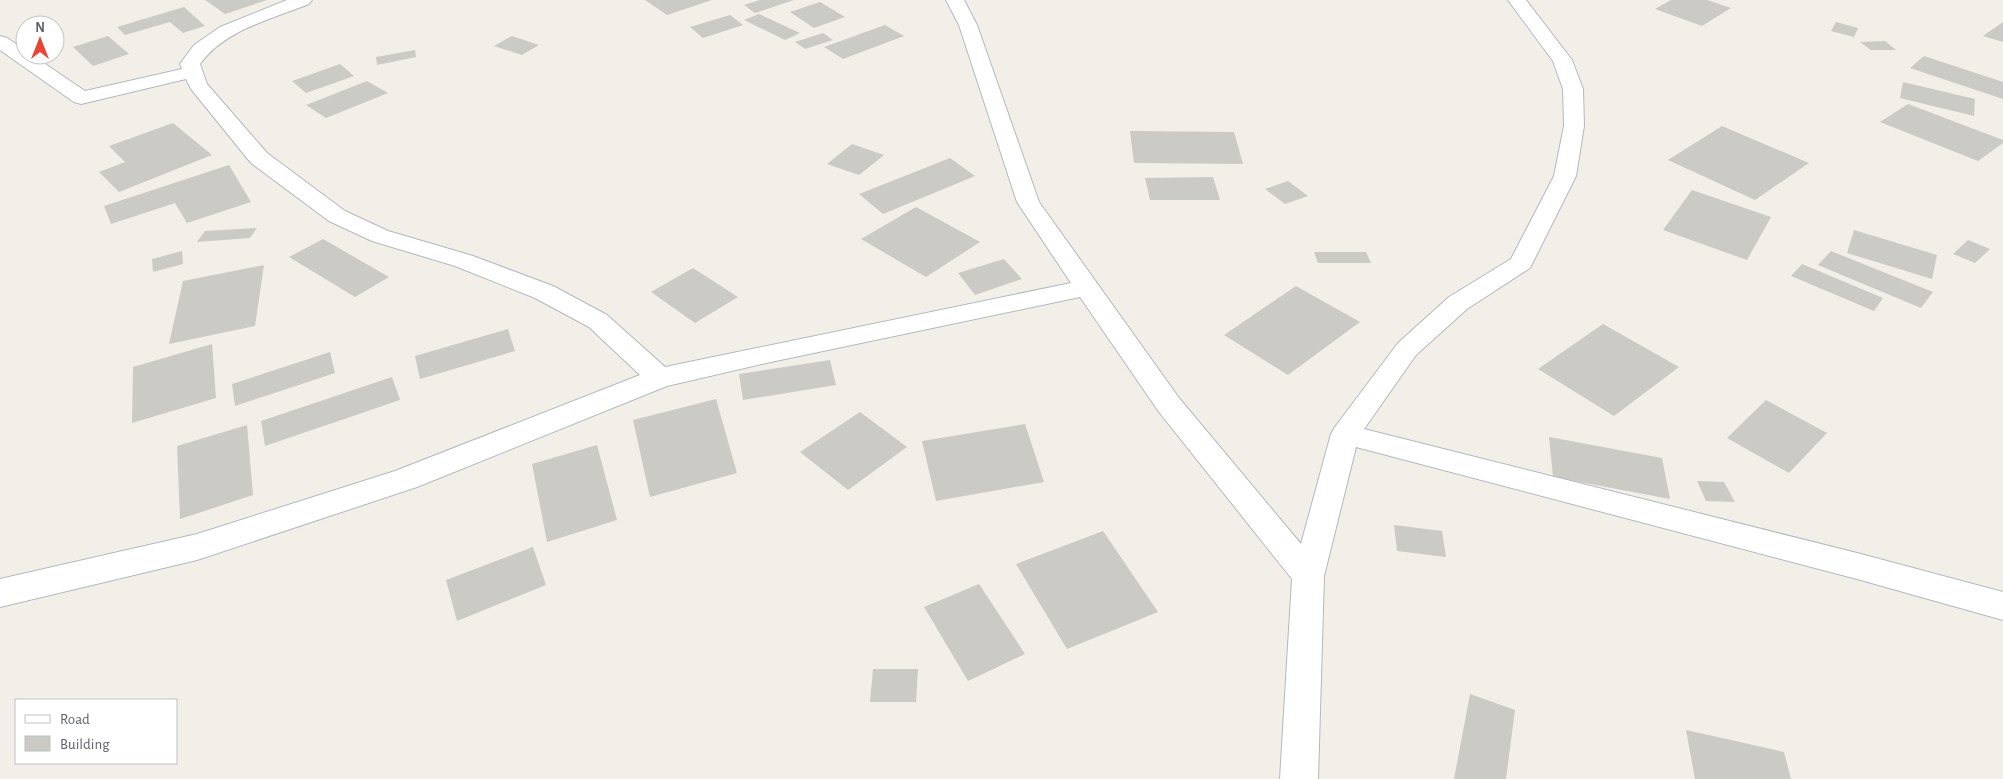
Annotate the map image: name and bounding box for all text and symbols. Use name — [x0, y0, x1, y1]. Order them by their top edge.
north arrow — [15, 15, 65, 65]
text: N — [35, 21, 45, 35]
legend — [15, 699, 178, 764]
text: Road — [60, 712, 90, 727]
text: Building — [60, 737, 110, 752]

